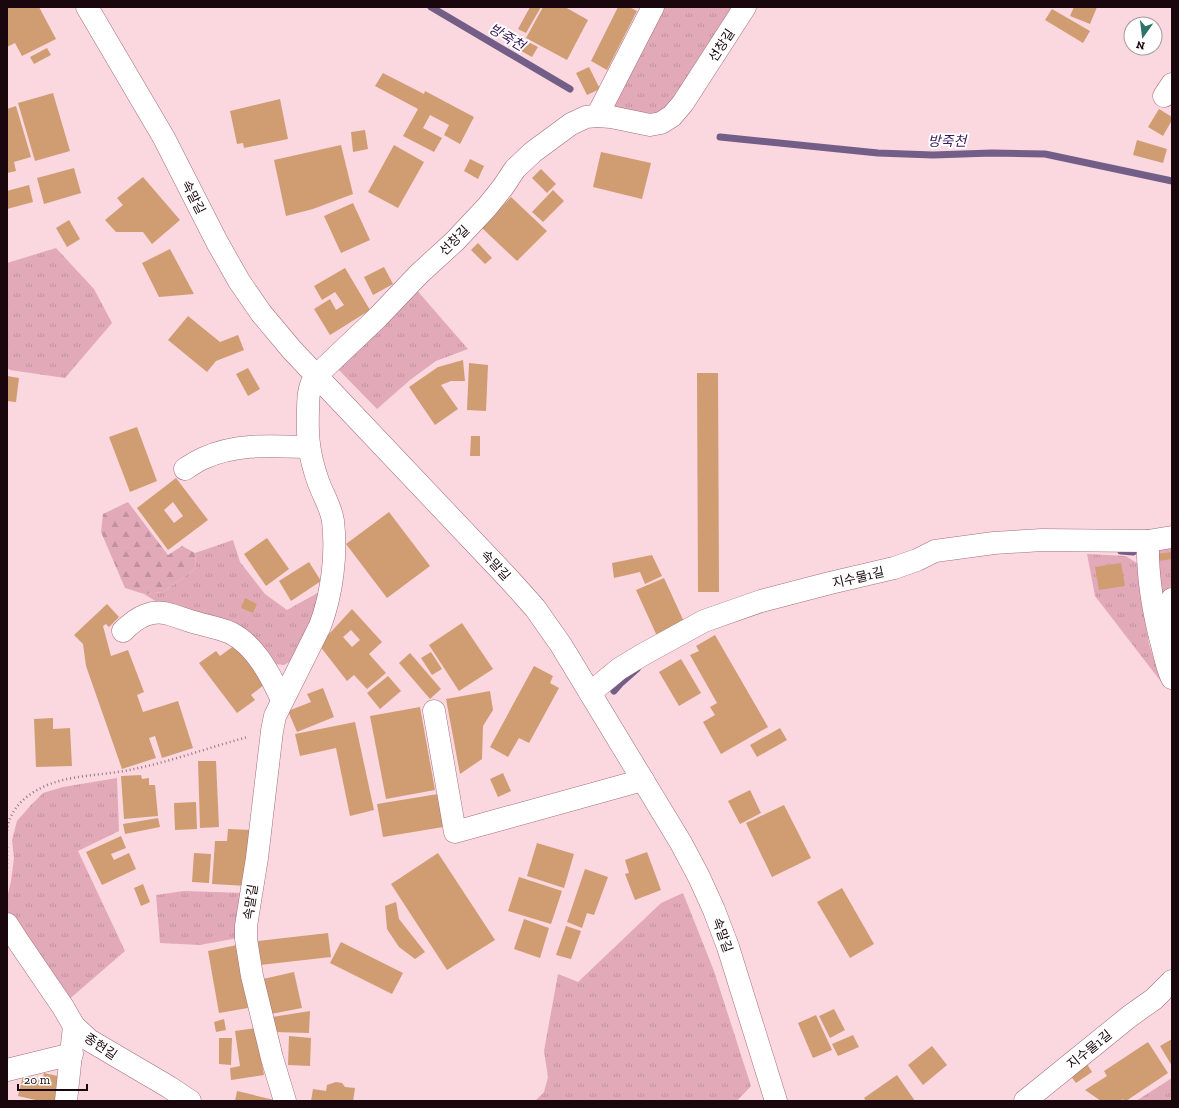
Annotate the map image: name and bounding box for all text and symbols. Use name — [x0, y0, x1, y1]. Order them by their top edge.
north arrow — [1123, 16, 1163, 56]
water label: 방죽천 — [486, 20, 529, 55]
street label: 선창길 — [705, 26, 737, 64]
text: N — [1134, 38, 1146, 53]
water label: 방죽천 — [928, 133, 967, 150]
street label: 속말길 — [179, 178, 208, 217]
street label: 선창길 — [436, 222, 472, 258]
street label: 속말길 — [478, 547, 513, 584]
street label: 지수물1길 — [831, 564, 886, 591]
street label: 속말길 — [240, 883, 261, 921]
street label: 속말길 — [709, 916, 736, 955]
street label: 지수물1길 — [1064, 1027, 1115, 1072]
street label: 종현길 — [82, 1030, 120, 1063]
scale bar — [18, 1066, 87, 1092]
text: 20 m — [24, 1073, 51, 1087]

